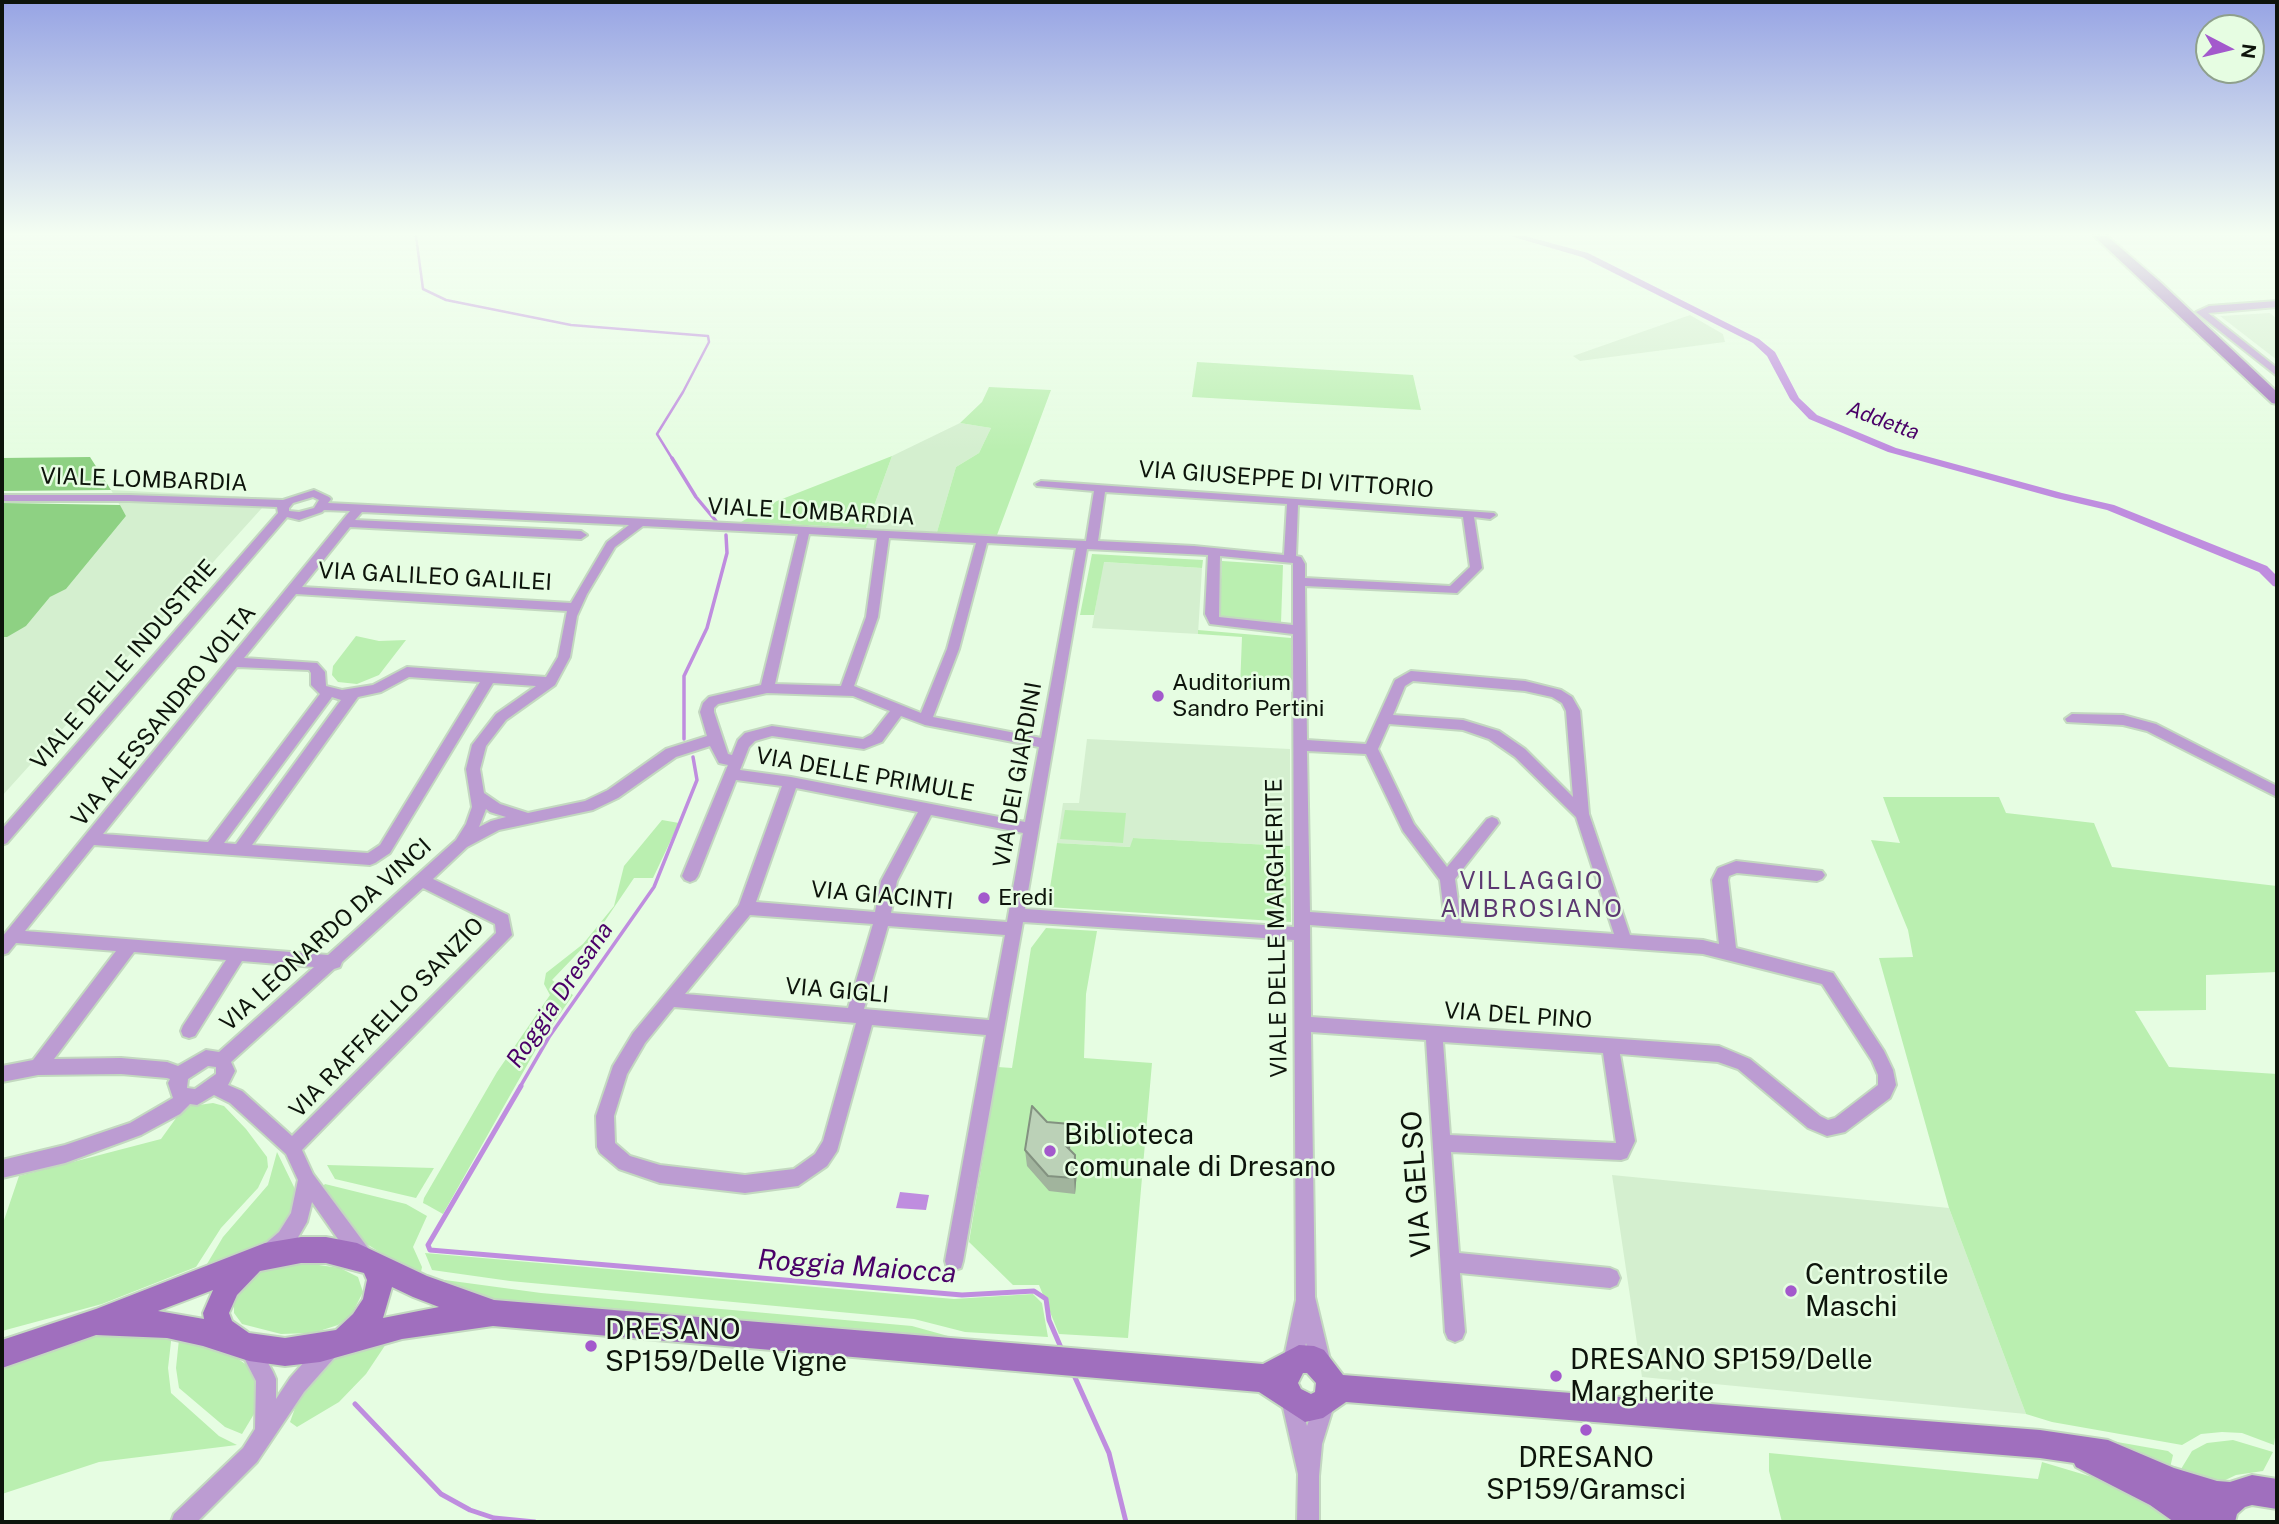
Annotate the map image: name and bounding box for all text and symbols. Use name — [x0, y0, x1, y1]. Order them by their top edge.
north arrow — [2195, 14, 2265, 84]
text: N — [2237, 43, 2261, 60]
water label: Addetta — [1843, 396, 1923, 446]
street label: VIA GIUSEPPE DI VITTORIO — [1138, 456, 1434, 504]
street label: VIALE LOMBARDIA — [40, 463, 248, 497]
street label: VIALE LOMBARDIA — [707, 493, 915, 531]
street label: VIALE DELLE INDUSTRIE — [25, 554, 223, 776]
street label: VIA GALILEO GALILEI — [317, 557, 553, 597]
street label: VIA ALESSANDRO VOLTA — [66, 600, 262, 832]
place label: Auditorium Sandro Pertini — [1172, 669, 1324, 723]
street label: VIA DEI GIARDINI — [988, 680, 1048, 870]
marker: Auditorium Sandro Pertini — [1150, 688, 1166, 704]
street label: VIA DELLE PRIMULE — [754, 742, 976, 808]
street label: VIALE DELLE MARGHERITE — [1261, 778, 1293, 1078]
street label: VIA LEONARDO DA VINCI — [215, 833, 437, 1037]
district label: VILLAGGIO AMBROSIANO — [1441, 868, 1623, 924]
street label: VIA GIACINTI — [810, 876, 954, 916]
place label: Eredi — [998, 884, 1053, 912]
marker: Eredi — [976, 890, 992, 906]
street label: VIA RAFFAELLO SANZIO — [284, 912, 490, 1124]
water label: Roggia Dresana — [501, 917, 619, 1073]
street label: VIA GIGLI — [784, 973, 890, 1009]
street label: VIA DEL PINO — [1443, 997, 1593, 1035]
street label: VIA GELSO — [1395, 1109, 1439, 1259]
place label: Biblioteca comunale di Dresano — [1064, 1118, 1336, 1184]
marker: Biblioteca comunale di Dresano — [1042, 1143, 1058, 1159]
water label: Roggia Maiocca — [757, 1243, 957, 1291]
place label: Centrostile Maschi — [1805, 1258, 1948, 1324]
marker: Centrostile Maschi — [1783, 1283, 1799, 1299]
place label: DRESANO SP159/Delle Vigne — [605, 1313, 847, 1379]
marker: DRESANO SP159/Delle Vigne — [583, 1338, 599, 1354]
place label: DRESANO SP159/Delle Margherite — [1570, 1343, 1873, 1409]
marker: DRESANO SP159/Delle Margherite — [1548, 1368, 1564, 1384]
marker: DRESANO SP159/Gramsci — [1578, 1422, 1594, 1438]
place label: DRESANO SP159/Gramsci — [1486, 1441, 1686, 1507]

